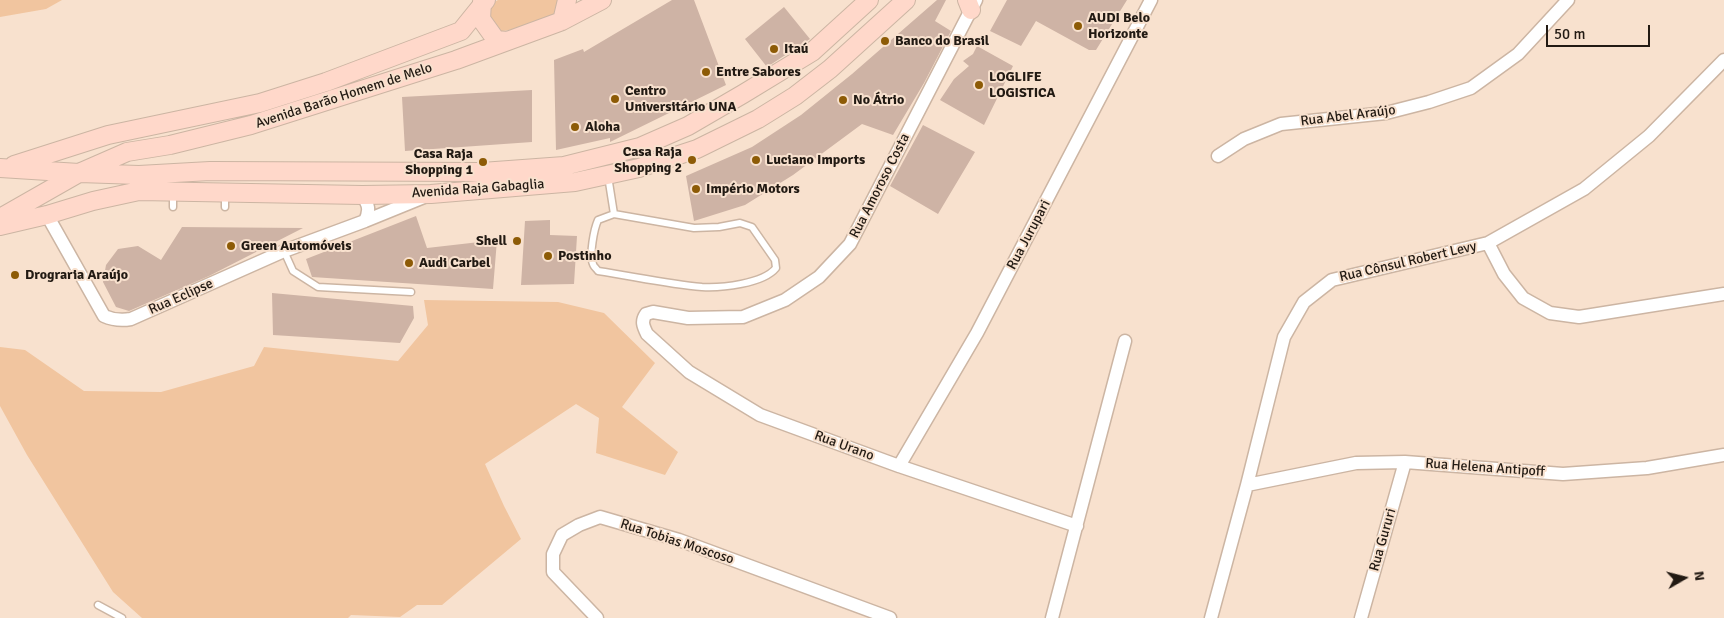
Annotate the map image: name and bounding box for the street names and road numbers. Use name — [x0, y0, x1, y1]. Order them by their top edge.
street label: Avenida Barão Homem de Melo — [254, 59, 434, 133]
street label: Rua Abel Araújo — [1300, 102, 1396, 130]
street label: Rua Amoroso Costa — [846, 131, 914, 241]
street label: Avenida Raja Gabaglia — [411, 176, 545, 202]
street label: Rua Jurupari — [1004, 197, 1054, 273]
street label: Rua Cônsul Robert Levy — [1338, 238, 1478, 286]
street label: Rua Eclipse — [146, 275, 216, 319]
street label: Rua Urano — [812, 427, 876, 465]
street label: Rua Helena Antipoff — [1425, 455, 1545, 481]
street label: Rua Gururi — [1366, 507, 1400, 573]
street label: Rua Tobias Moscoso — [618, 516, 736, 568]

